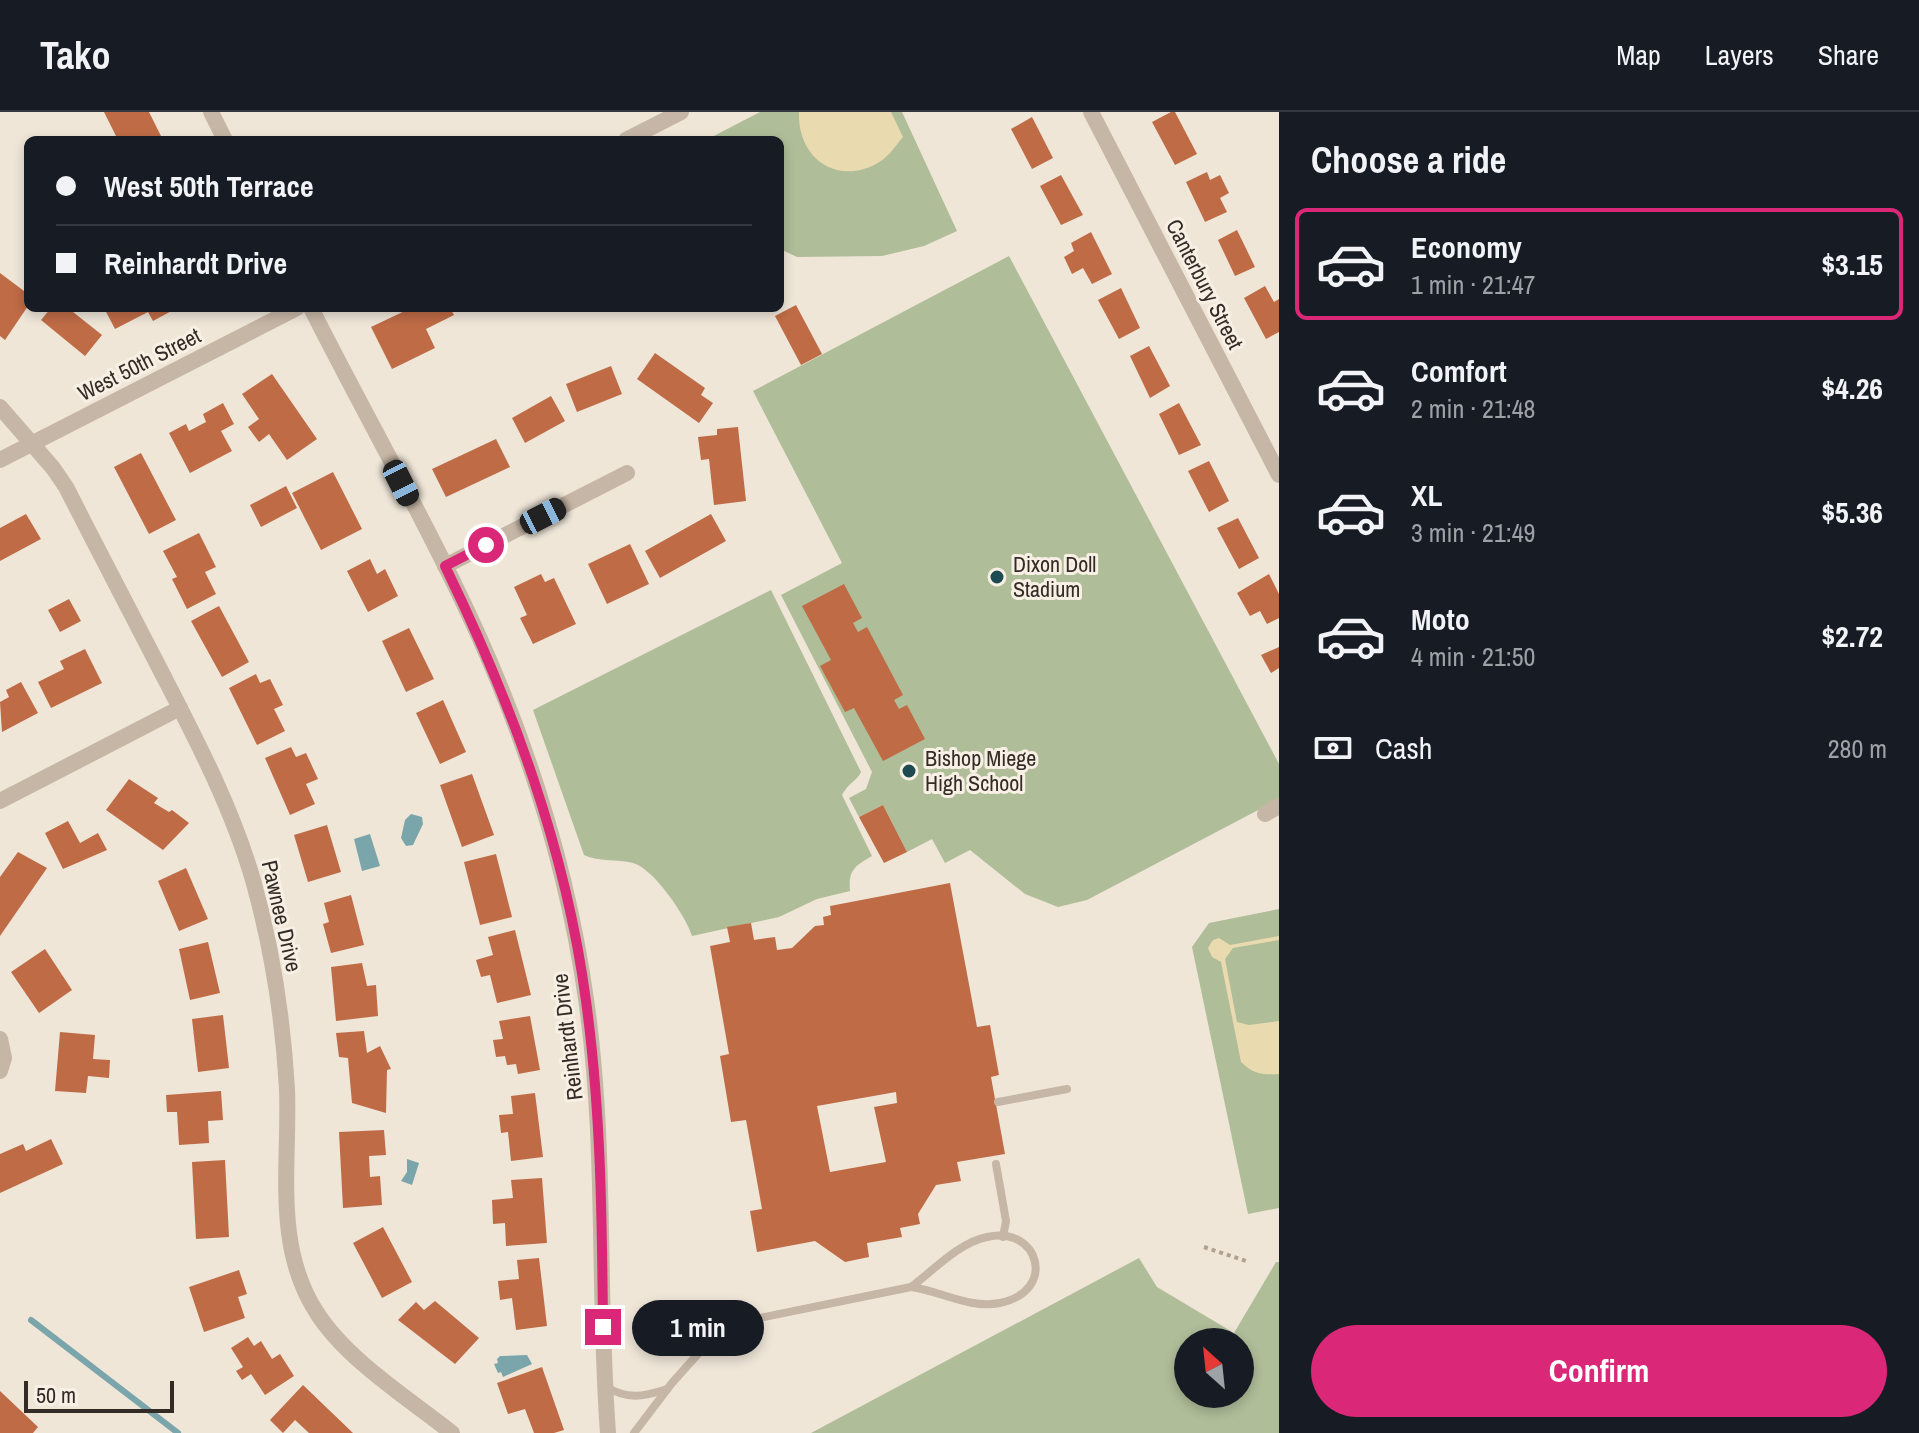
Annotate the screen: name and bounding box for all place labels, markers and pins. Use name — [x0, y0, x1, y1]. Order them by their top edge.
place label: Dixon Doll Stadium — [1013, 549, 1096, 604]
marker: Dixon Doll Stadium — [988, 568, 1006, 586]
place label: Bishop Miege High School — [925, 743, 1036, 798]
marker: Bishop Miege High School — [900, 762, 918, 780]

